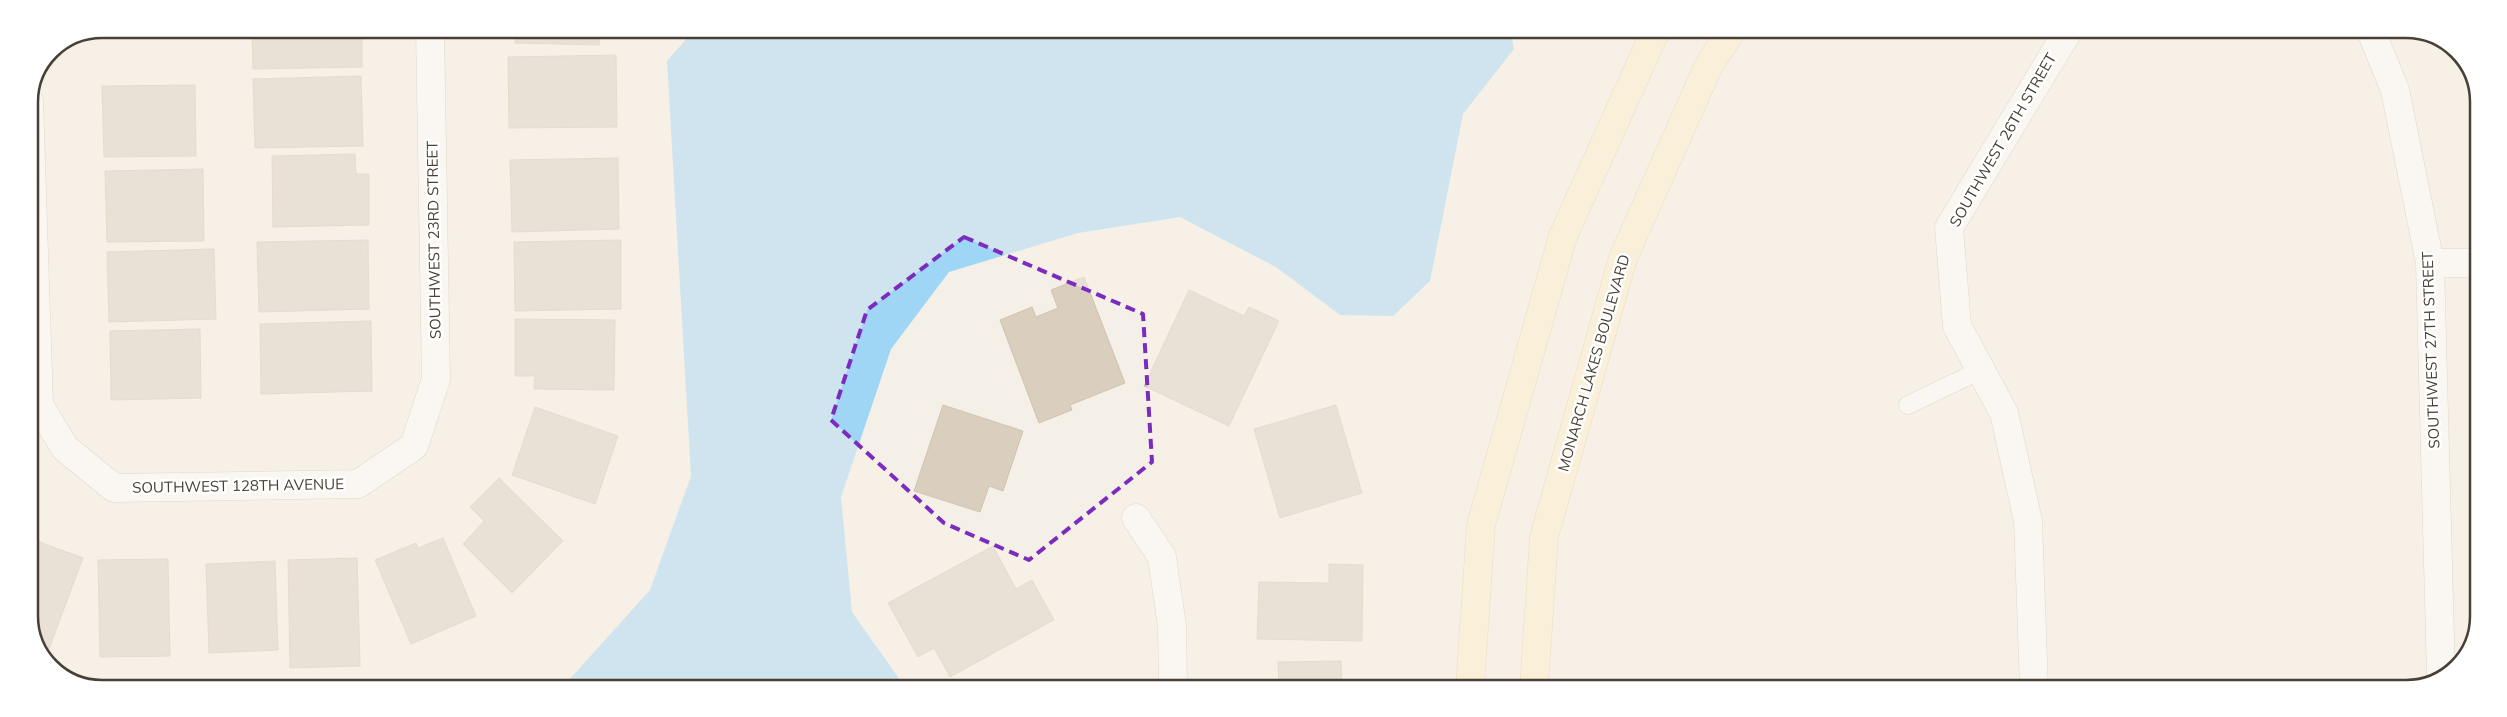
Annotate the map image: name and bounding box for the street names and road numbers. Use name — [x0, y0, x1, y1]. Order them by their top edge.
street label: SOUTHWEST 26TH STREET — [1945, 50, 2060, 230]
street label: SOUTHWEST 23RD STREET — [422, 141, 445, 339]
street label: SOUTHWEST 27TH STREET — [2418, 251, 2443, 449]
street label: MONARCH LAKES BOULEVARD — [1553, 252, 1634, 474]
street label: SOUTHWEST 128TH AVENUE — [132, 474, 344, 497]

